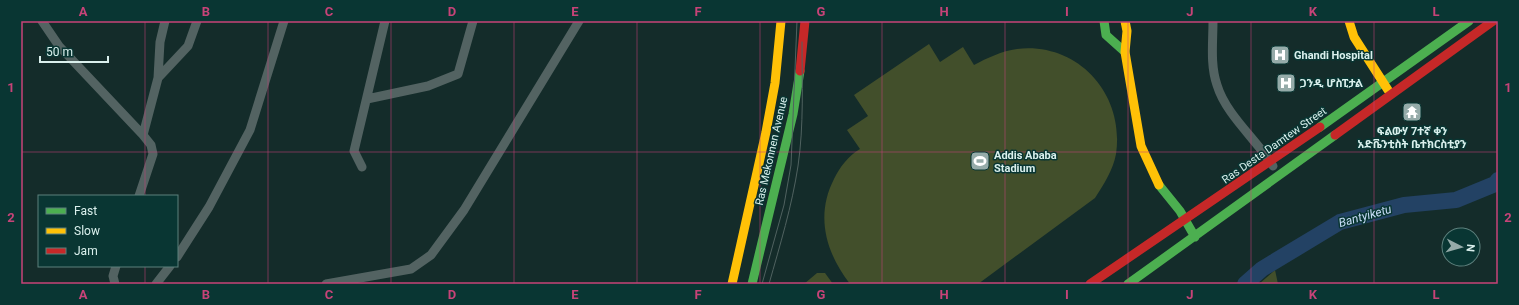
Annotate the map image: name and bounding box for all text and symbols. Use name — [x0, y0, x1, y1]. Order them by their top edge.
text: A — [79, 4, 88, 19]
text: B — [202, 4, 210, 19]
text: C — [325, 4, 334, 19]
text: D — [448, 4, 456, 19]
text: E — [571, 4, 579, 19]
text: F — [694, 4, 702, 19]
text: G — [817, 4, 826, 19]
text: H — [939, 4, 949, 19]
text: I — [1065, 4, 1069, 19]
text: J — [1186, 4, 1194, 19]
text: K — [1309, 4, 1318, 19]
text: L — [1432, 4, 1440, 19]
scale bar — [40, 38, 108, 64]
hospital icon: Ghandi Hospital — [1269, 44, 1291, 66]
text: 50 m — [46, 45, 73, 59]
place label: Ghandi Hospital — [1294, 49, 1373, 62]
hospital icon: ጋንዲ ሆስፒታል — [1275, 72, 1297, 94]
place label: ጋንዲ ሆስፒታል — [1300, 77, 1363, 90]
text: 1 — [7, 80, 15, 95]
text: 1 — [1504, 80, 1512, 95]
street label: Ras Mekonnen Avenue — [753, 95, 790, 207]
temple icon: ፍልውሃ 7ተኛ ቀን አድቬንቲስት ቤተክርስቲያን — [1401, 101, 1423, 123]
street label: Ras Desta Damtew Street — [1220, 104, 1329, 186]
place label: ፍልውሃ 7ተኛ ቀን አድቬንቲስት ቤተክርስቲያን — [1357, 125, 1467, 151]
place label: Addis Ababa Stadium — [994, 149, 1057, 175]
sports icon: Addis Ababa Stadium — [969, 150, 991, 172]
legend — [38, 195, 178, 267]
water label: Bantyiketu — [1337, 202, 1394, 230]
text: Fast — [74, 204, 97, 218]
text: 2 — [7, 210, 15, 225]
text: 2 — [1504, 210, 1512, 225]
text: Slow — [74, 224, 100, 238]
north arrow — [1441, 227, 1481, 267]
text: N — [1464, 243, 1477, 253]
text: Jam — [74, 244, 98, 258]
text: A — [79, 287, 88, 302]
text: B — [202, 287, 210, 302]
text: C — [325, 287, 334, 302]
text: D — [448, 287, 456, 302]
text: E — [571, 287, 579, 302]
text: F — [694, 287, 702, 302]
text: G — [817, 287, 826, 302]
text: H — [939, 287, 949, 302]
text: I — [1065, 287, 1069, 302]
text: J — [1186, 287, 1194, 302]
text: K — [1309, 287, 1318, 302]
text: L — [1432, 287, 1440, 302]

